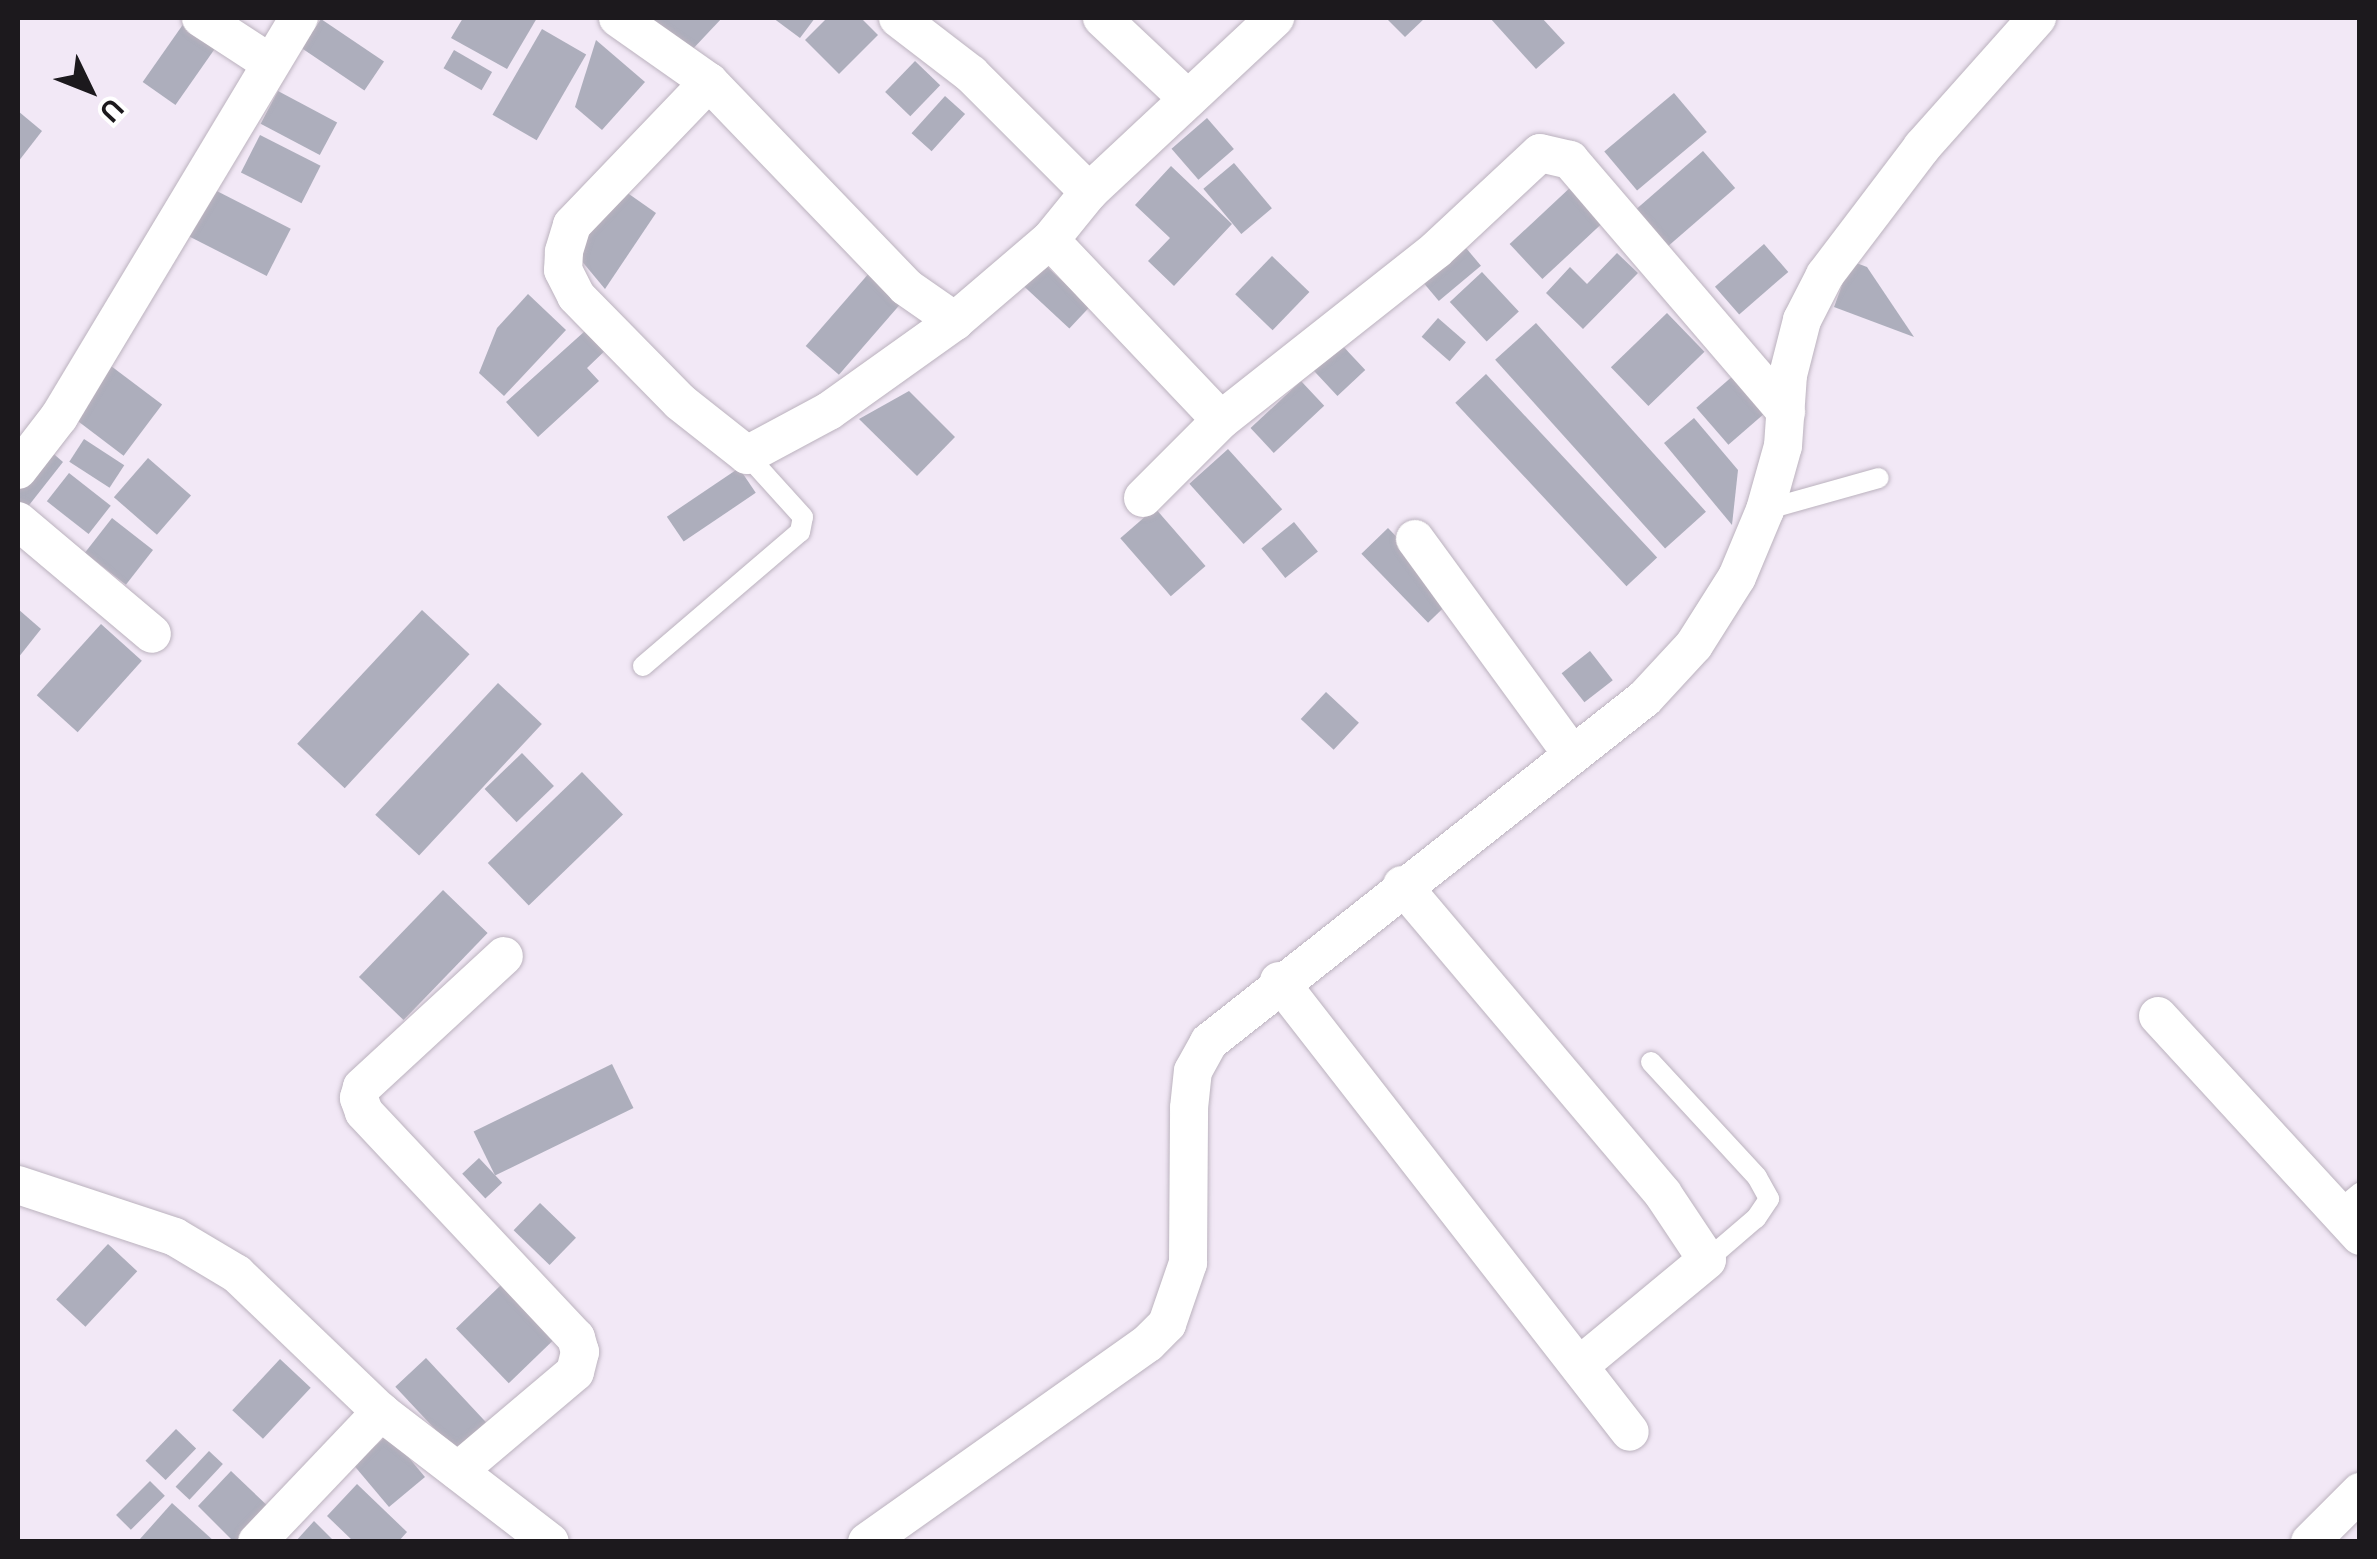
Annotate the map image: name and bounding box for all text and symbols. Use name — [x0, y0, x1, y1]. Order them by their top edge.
north arrow — [40, 40, 140, 140]
text: U — [93, 92, 131, 129]

